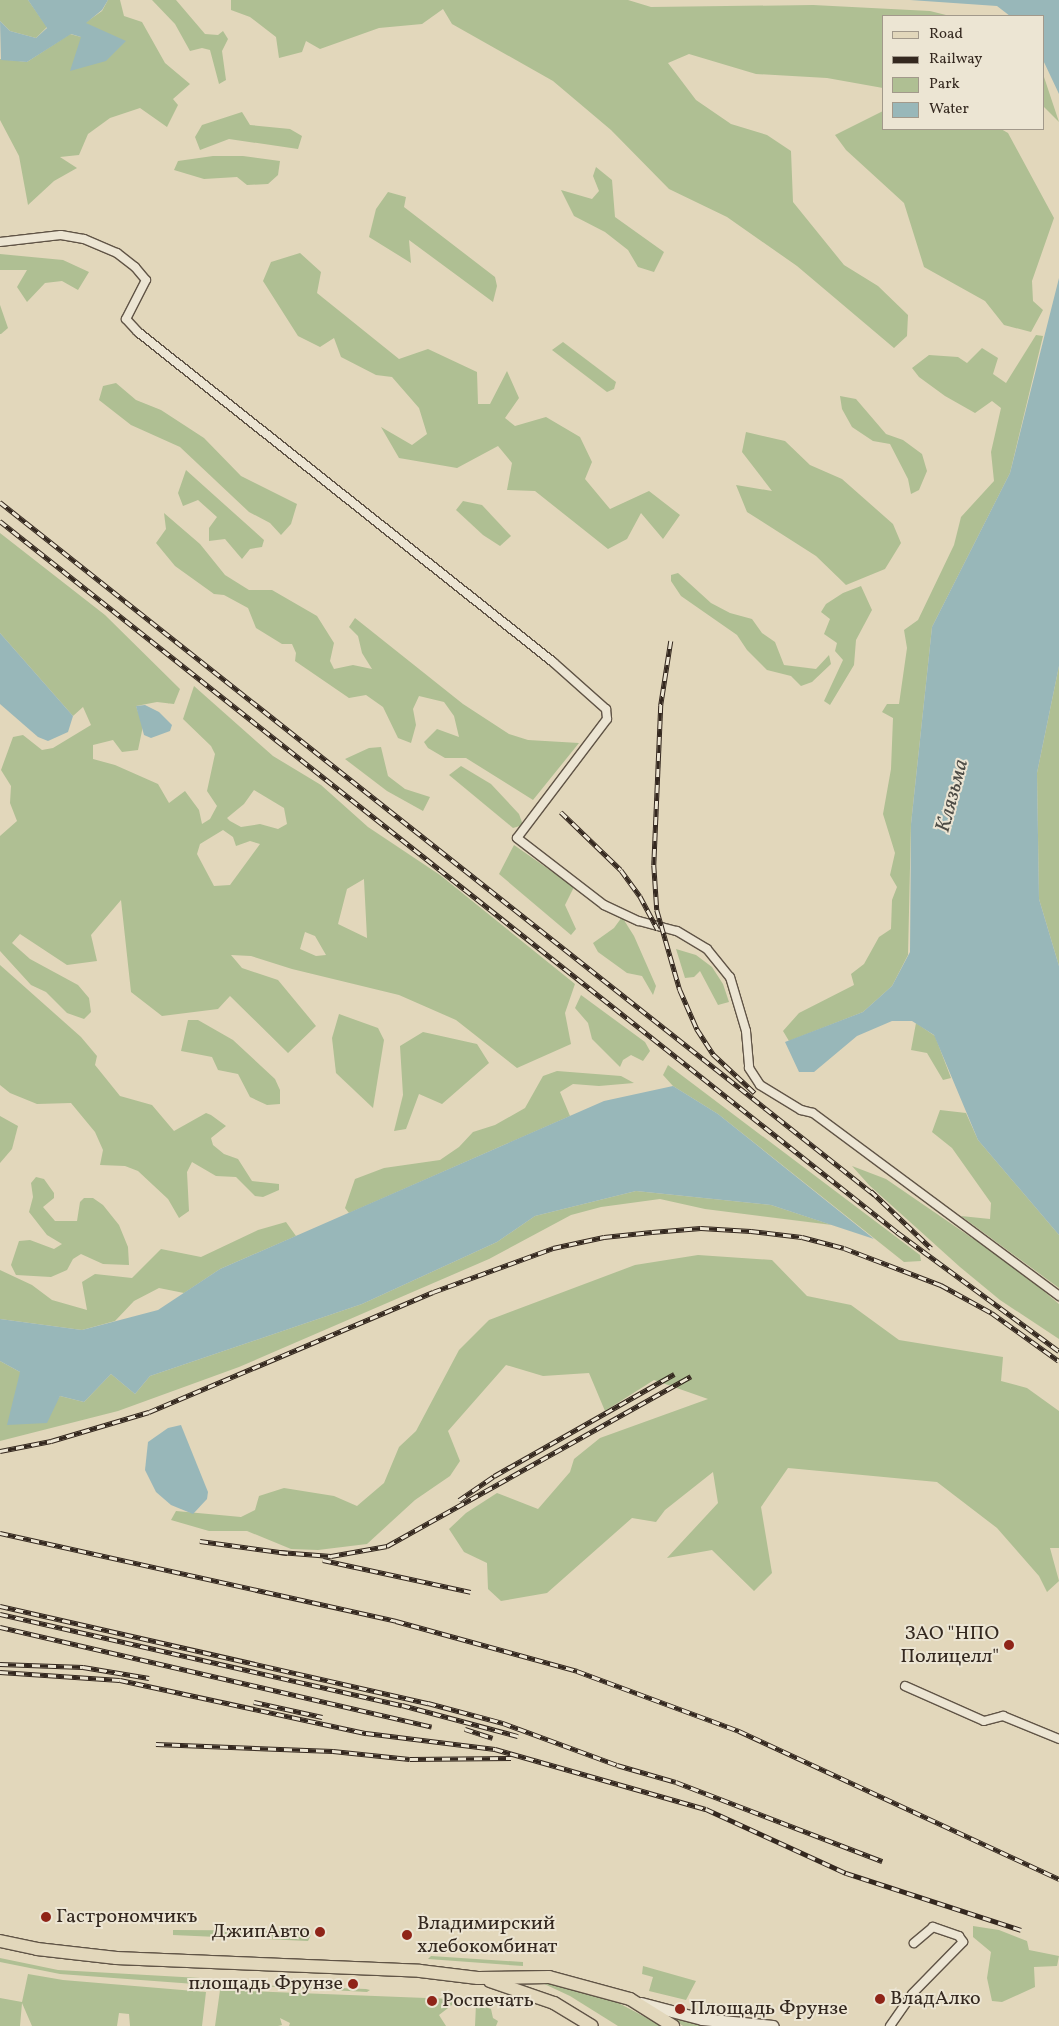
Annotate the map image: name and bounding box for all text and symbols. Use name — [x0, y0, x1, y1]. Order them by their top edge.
legend — [882, 15, 1044, 130]
text: Road — [929, 24, 963, 45]
text: Railway — [929, 49, 982, 70]
text: Park — [929, 74, 960, 95]
text: Water — [929, 99, 969, 120]
water label: Клязьма — [931, 757, 975, 835]
place label: ЗАО "НПО Полицелл" — [900, 1622, 999, 1669]
marker: ЗАО "НПО Полицелл" — [1003, 1639, 1015, 1651]
place label: Гастрономчикъ — [56, 1905, 197, 1929]
marker: Гастрономчикъ — [40, 1911, 52, 1923]
place label: Владимирский хлебокомбинат — [417, 1912, 557, 1959]
place label: ДжипАвто — [212, 1920, 310, 1944]
marker: ДжипАвто — [314, 1926, 326, 1938]
marker: Владимирский хлебокомбинат — [401, 1929, 413, 1941]
place label: площадь Фрунзе — [189, 1972, 343, 1996]
marker: площадь Фрунзе — [347, 1978, 359, 1990]
place label: ВладАлко — [890, 1987, 981, 2011]
place label: Роспечать — [442, 1989, 534, 2013]
marker: ВладАлко — [874, 1993, 886, 2005]
marker: Роспечать — [426, 1995, 438, 2007]
place label: Площадь Фрунзе — [690, 1997, 848, 2021]
marker: Площадь Фрунзе — [674, 2003, 686, 2015]

